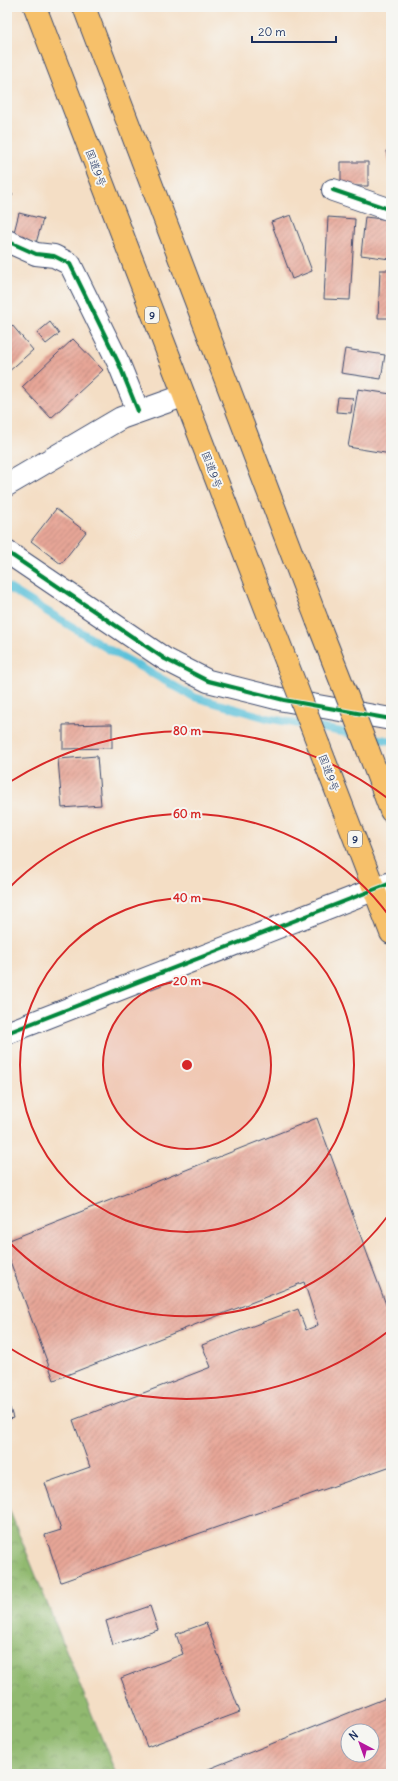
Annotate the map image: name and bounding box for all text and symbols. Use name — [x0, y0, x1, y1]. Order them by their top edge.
scale bar — [252, 18, 336, 44]
text: 20 m — [258, 24, 286, 39]
street label: 国道9号 — [82, 147, 110, 189]
road number: 9 — [145, 307, 159, 323]
street label: 国道9号 — [198, 449, 226, 491]
text: 80 m — [173, 723, 202, 738]
street label: 国道9号 — [315, 752, 343, 794]
text: 60 m — [173, 806, 202, 821]
road number: 9 — [348, 831, 362, 847]
text: 40 m — [173, 890, 202, 905]
text: 20 m — [173, 973, 201, 988]
centre of rings — [180, 1058, 194, 1072]
north arrow — [340, 1723, 380, 1763]
text: N — [346, 1728, 361, 1743]

